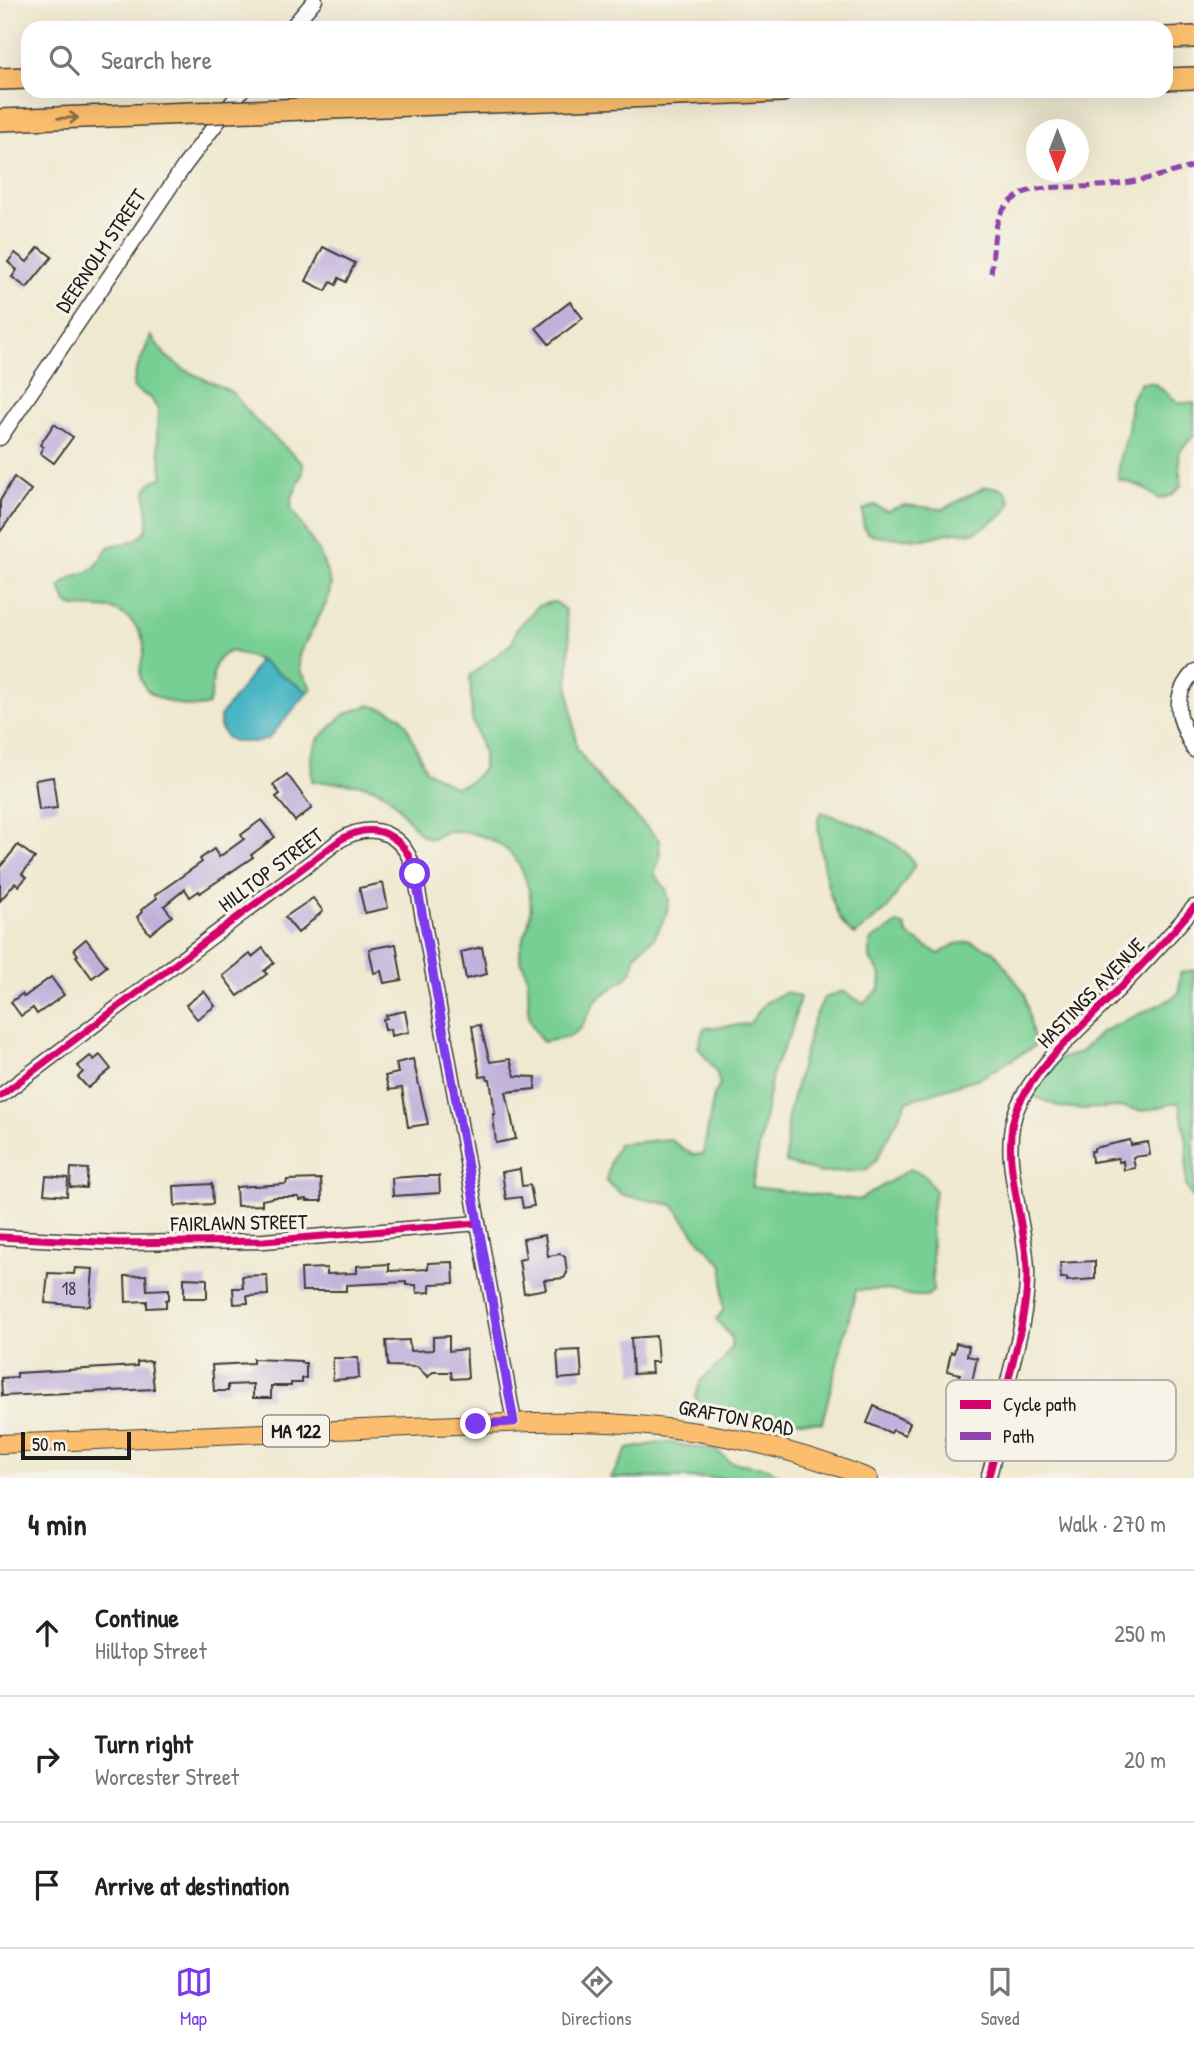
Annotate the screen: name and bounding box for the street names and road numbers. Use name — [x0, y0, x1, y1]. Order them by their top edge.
street label: DEERNOLM STREET — [48, 182, 153, 318]
street label: HILLTOP STREET — [212, 820, 330, 919]
street label: HASTINGS AVENUE — [1030, 931, 1151, 1054]
street label: FAIRLAWN STREET — [169, 1207, 309, 1238]
street label: GRAFTON ROAD — [676, 1392, 796, 1443]
road number: MA 122 — [263, 1415, 329, 1446]

